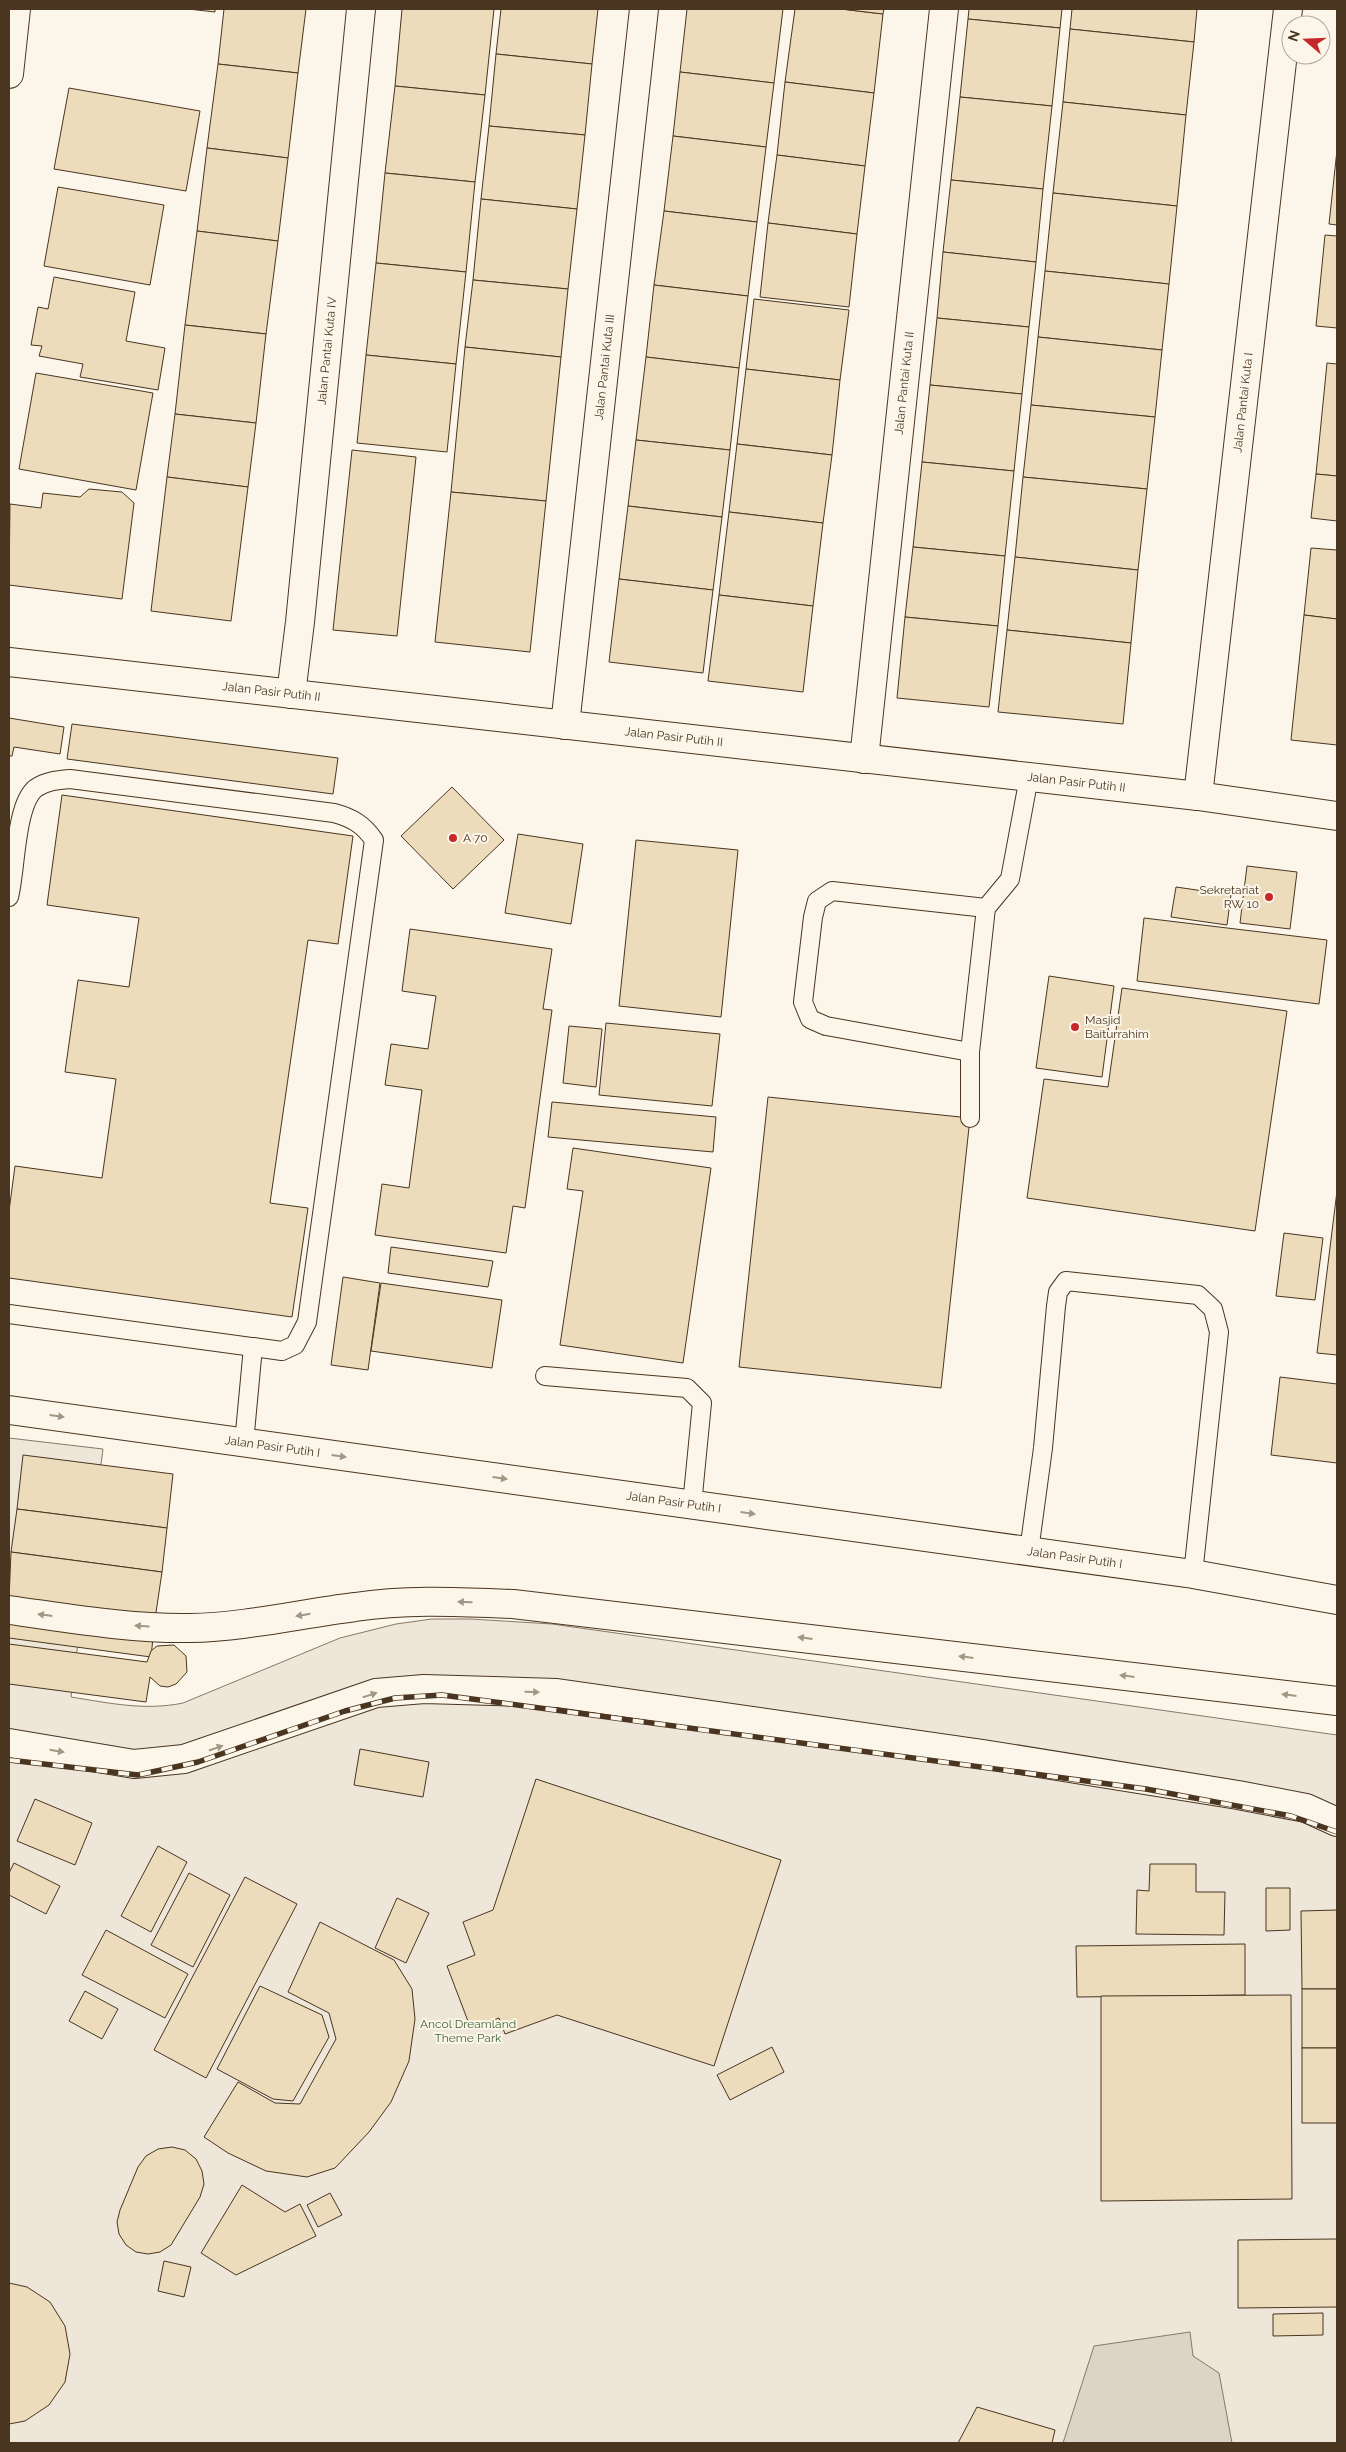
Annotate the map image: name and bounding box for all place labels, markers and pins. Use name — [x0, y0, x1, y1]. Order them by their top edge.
place label: A 70 — [463, 831, 488, 845]
marker: A 70 — [447, 832, 459, 844]
place label: Sekretariat RW 10 — [1199, 883, 1259, 911]
marker: Sekretariat RW 10 — [1263, 891, 1275, 903]
place label: Masjid Baiturrahim — [1085, 1013, 1149, 1041]
marker: Masjid Baiturrahim — [1069, 1021, 1081, 1033]

